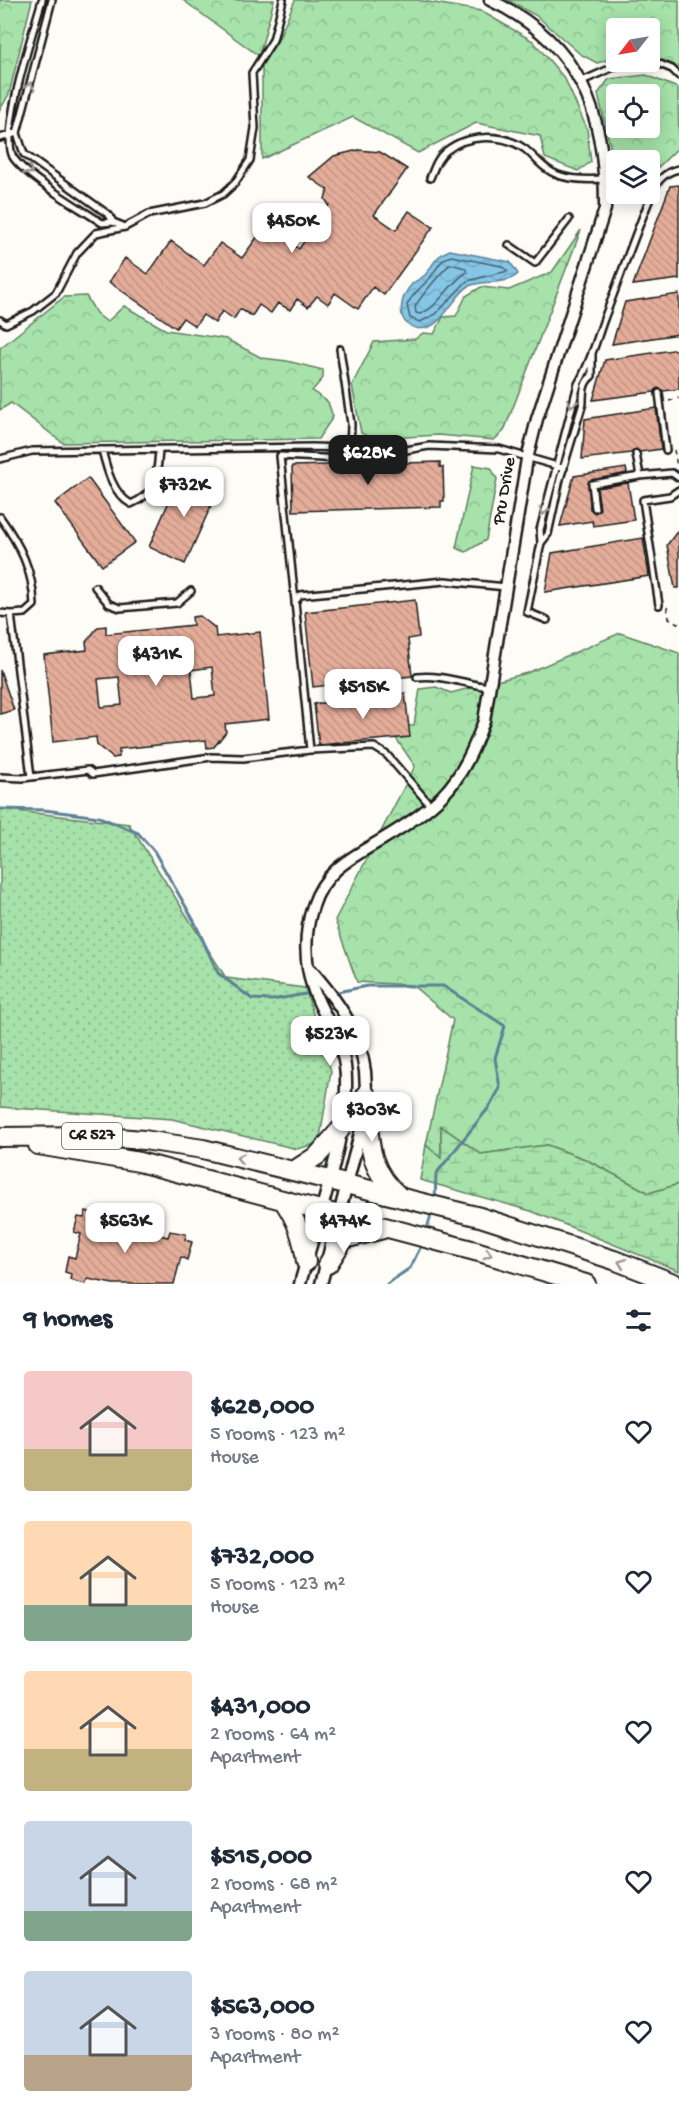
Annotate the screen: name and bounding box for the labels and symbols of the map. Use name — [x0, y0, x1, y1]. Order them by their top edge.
north arrow — [606, 18, 660, 72]
one-way arrow — [23, 81, 35, 92]
one-way arrow — [22, 164, 33, 175]
pin: $450K — [250, 203, 334, 254]
one-way arrow — [567, 397, 580, 407]
pin: $628K — [326, 435, 410, 486]
street label: Pru Drive — [489, 455, 521, 527]
pin: $732K — [142, 467, 226, 518]
one-way arrow — [538, 506, 551, 516]
pin: $431K — [114, 636, 198, 687]
pin: $515K — [321, 669, 405, 720]
pin: $523K — [288, 1016, 372, 1067]
pin: $303K — [330, 1092, 414, 1143]
road number: CR 527 — [62, 1123, 122, 1149]
one-way arrow — [235, 1152, 245, 1165]
pin: $563K — [83, 1203, 167, 1254]
pin: $474K — [302, 1203, 386, 1254]
one-way arrow — [482, 1247, 492, 1259]
one-way arrow — [617, 1257, 628, 1270]

